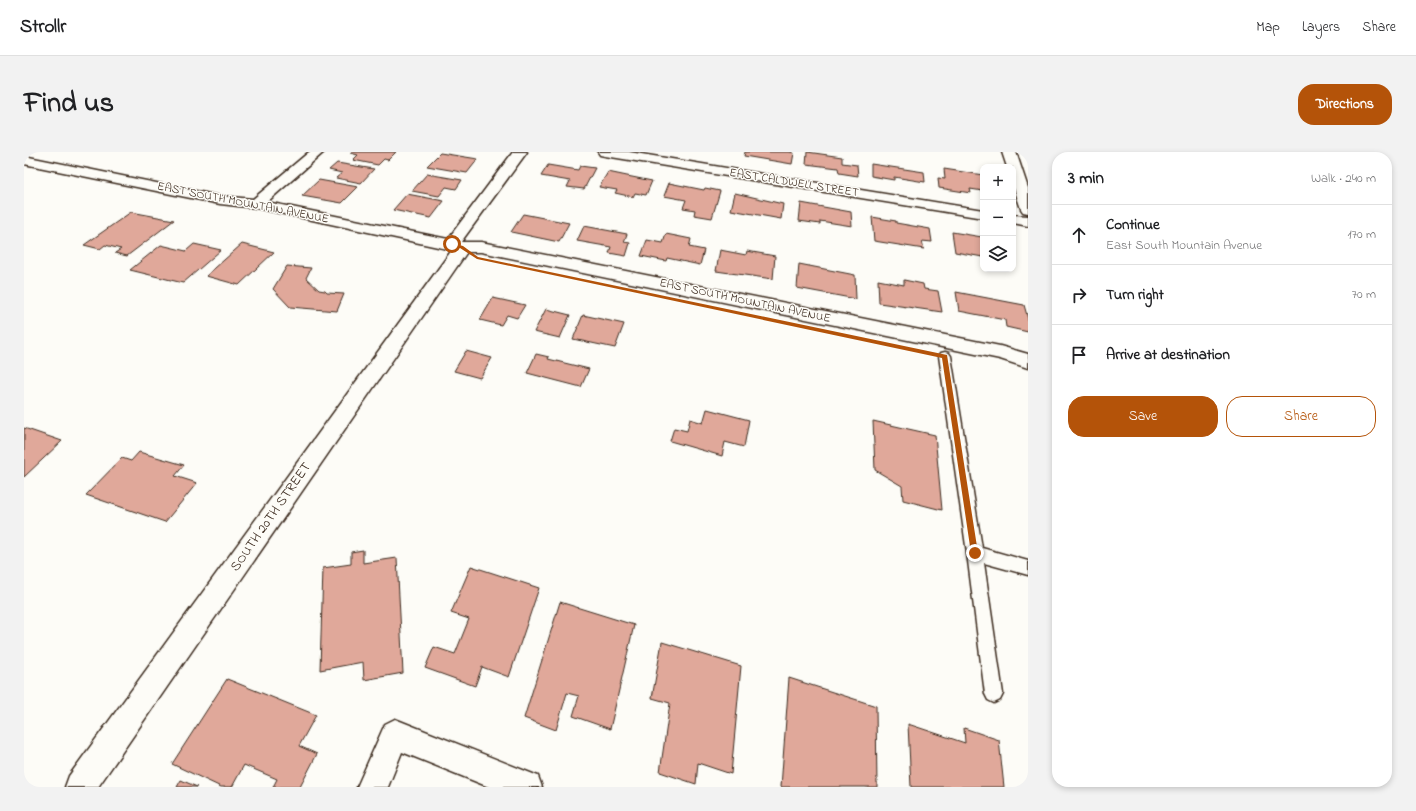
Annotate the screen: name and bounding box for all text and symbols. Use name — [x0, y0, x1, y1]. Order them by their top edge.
text: Strollr — [20, 14, 66, 41]
text: Map — [1256, 17, 1280, 38]
text: Layers — [1302, 17, 1340, 38]
text: Share — [1362, 17, 1396, 38]
text: Find us — [24, 84, 114, 125]
button: Directions — [1298, 84, 1392, 125]
street label: EAST CALDWELL STREET — [728, 164, 860, 202]
map controls — [980, 164, 1016, 272]
button: + — [980, 164, 1016, 200]
text: 3 min — [1068, 166, 1104, 191]
text: Walk · 240 m — [1311, 169, 1376, 188]
street label: EAST SOUTH MOUNTAIN AVENUE — [156, 178, 330, 228]
button: − — [980, 200, 1016, 236]
text: Continue — [1106, 214, 1160, 236]
icon: ahead — [1068, 224, 1090, 246]
text: 170 m — [1348, 225, 1376, 244]
route start — [443, 235, 461, 253]
button: layers — [980, 236, 1016, 272]
text: East South Mountain Avenue — [1106, 236, 1262, 255]
street label: EAST SOUTH MOUNTAIN AVENUE — [658, 274, 832, 328]
icon: right — [1068, 284, 1090, 306]
text: Turn right — [1106, 284, 1164, 306]
text: 70 m — [1352, 285, 1376, 304]
icon: arrive — [1068, 344, 1090, 366]
text: Arrive at destination — [1106, 344, 1230, 366]
button: Save — [1068, 396, 1218, 437]
button: Share — [1226, 396, 1376, 437]
street label: SOUTH 20TH STREET — [225, 458, 317, 576]
route end — [966, 544, 984, 562]

